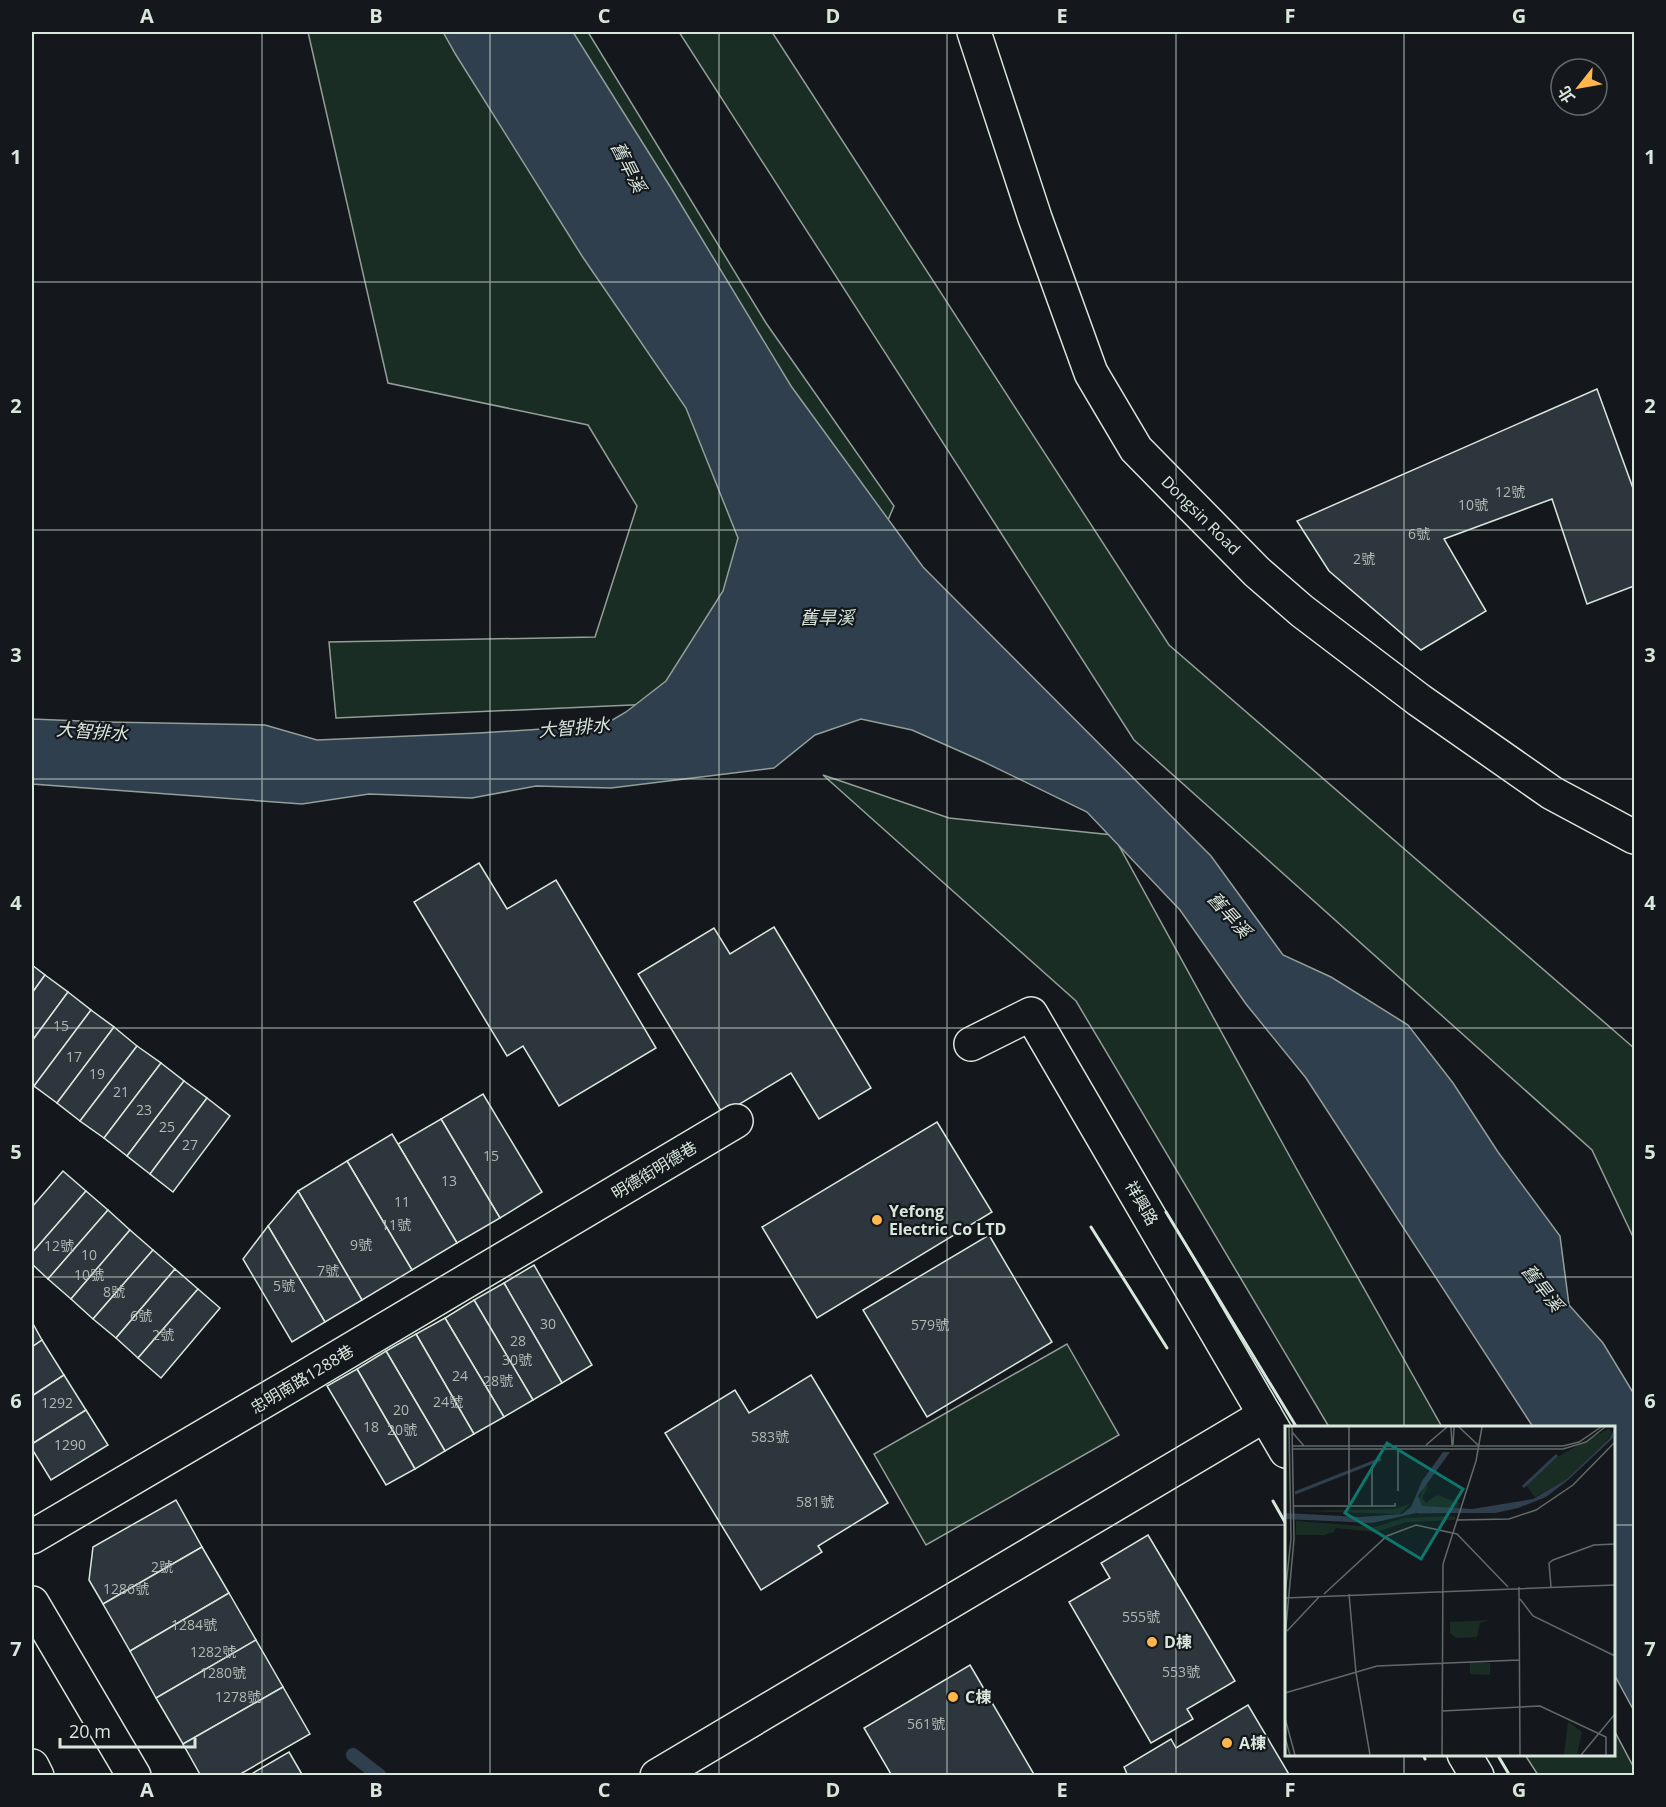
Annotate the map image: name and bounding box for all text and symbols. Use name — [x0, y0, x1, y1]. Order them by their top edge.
text: A — [140, 2, 154, 29]
text: B — [369, 2, 383, 29]
text: C — [598, 2, 611, 29]
text: D — [826, 2, 840, 29]
text: E — [1056, 2, 1068, 29]
text: F — [1285, 2, 1295, 29]
text: G — [1512, 2, 1526, 29]
north arrow — [1549, 57, 1609, 117]
text: 北 — [1553, 82, 1580, 107]
water label: 舊旱溪 — [606, 137, 653, 199]
text: 1 — [10, 143, 22, 170]
text: 1 — [1644, 143, 1656, 170]
text: 2 — [10, 392, 22, 419]
text: 2 — [1644, 392, 1656, 419]
street label: Dongsin Road — [1157, 471, 1245, 559]
house number: 12號 — [1495, 482, 1525, 501]
house number: 10號 — [1458, 495, 1488, 514]
house number: 6號 — [1408, 524, 1430, 543]
house number: 2號 — [1353, 549, 1375, 568]
water label: 舊旱溪 — [800, 605, 857, 629]
text: 3 — [10, 641, 22, 668]
text: 3 — [1644, 641, 1656, 668]
water label: 大智排水 — [537, 712, 612, 742]
water label: 大智排水 — [55, 717, 130, 746]
water label: 舊旱溪 — [1203, 886, 1259, 945]
text: 4 — [10, 889, 22, 916]
text: 4 — [1644, 889, 1656, 916]
house number: 15 — [53, 1016, 69, 1035]
house number: 17 — [66, 1047, 82, 1066]
house number: 19 — [89, 1064, 105, 1083]
house number: 21 — [113, 1082, 129, 1101]
house number: 23 — [136, 1100, 152, 1119]
house number: 25 — [159, 1117, 175, 1136]
house number: 27 — [182, 1135, 198, 1154]
street label: 明德街明德巷 — [607, 1136, 701, 1204]
text: 5 — [10, 1138, 22, 1165]
text: 5 — [1644, 1138, 1656, 1165]
house number: 15 — [483, 1146, 499, 1165]
house number: 13 — [441, 1171, 457, 1190]
street label: 祥興路 — [1120, 1177, 1164, 1229]
house number: 11 — [394, 1192, 410, 1211]
place label: Yefong Electric Co LTD — [889, 1200, 1006, 1240]
marker: Yefong Electric Co LTD — [870, 1213, 884, 1227]
house number: 11號 — [381, 1215, 411, 1234]
house number: 9號 — [350, 1235, 372, 1254]
house number: 12號 — [44, 1236, 74, 1255]
house number: 10 — [81, 1245, 97, 1264]
water label: 舊旱溪 — [1517, 1259, 1571, 1318]
house number: 7號 — [317, 1261, 339, 1280]
house number: 10號 — [74, 1265, 104, 1284]
house number: 5號 — [273, 1276, 295, 1295]
house number: 8號 — [103, 1282, 125, 1301]
house number: 6號 — [130, 1306, 152, 1325]
house number: 30 — [540, 1314, 556, 1333]
house number: 579號 — [911, 1315, 949, 1334]
house number: 2號 — [152, 1325, 174, 1344]
house number: 28 — [510, 1331, 526, 1350]
street label: 忠明南路1288巷 — [246, 1340, 358, 1418]
house number: 30號 — [502, 1350, 532, 1369]
house number: 24 — [452, 1366, 468, 1385]
house number: 28號 — [483, 1371, 513, 1390]
text: 6 — [10, 1387, 22, 1414]
text: 6 — [1644, 1387, 1656, 1414]
house number: 24號 — [433, 1392, 463, 1411]
house number: 1292 — [41, 1393, 73, 1412]
house number: 20 — [393, 1400, 409, 1419]
house number: 18 — [363, 1417, 379, 1436]
house number: 20號 — [387, 1420, 417, 1439]
inset map — [1285, 1426, 1615, 1756]
house number: 583號 — [751, 1427, 789, 1446]
house number: 1290 — [54, 1435, 86, 1454]
house number: 581號 — [796, 1492, 834, 1511]
house number: 2號 — [151, 1557, 173, 1576]
house number: 1286號 — [103, 1579, 149, 1598]
house number: 555號 — [1122, 1607, 1160, 1626]
house number: 1284號 — [171, 1615, 217, 1634]
place label: D棟 — [1164, 1631, 1192, 1653]
text: 7 — [10, 1635, 22, 1662]
marker: D棟 — [1145, 1635, 1159, 1649]
text: 7 — [1644, 1635, 1656, 1662]
house number: 1282號 — [190, 1642, 236, 1661]
house number: 553號 — [1162, 1662, 1200, 1681]
house number: 1280號 — [200, 1663, 246, 1682]
place label: C棟 — [965, 1686, 991, 1708]
house number: 1278號 — [215, 1687, 261, 1706]
marker: C棟 — [946, 1690, 960, 1704]
scale bar — [60, 1711, 195, 1749]
house number: 561號 — [907, 1714, 945, 1733]
text: 20 m — [69, 1719, 111, 1743]
place label: A棟 — [1239, 1732, 1266, 1754]
marker: A棟 — [1220, 1736, 1234, 1750]
text: A — [140, 1776, 154, 1803]
text: B — [369, 1776, 383, 1803]
text: C — [598, 1776, 611, 1803]
text: D — [826, 1776, 840, 1803]
text: E — [1056, 1776, 1068, 1803]
text: F — [1285, 1776, 1295, 1803]
text: G — [1512, 1776, 1526, 1803]

